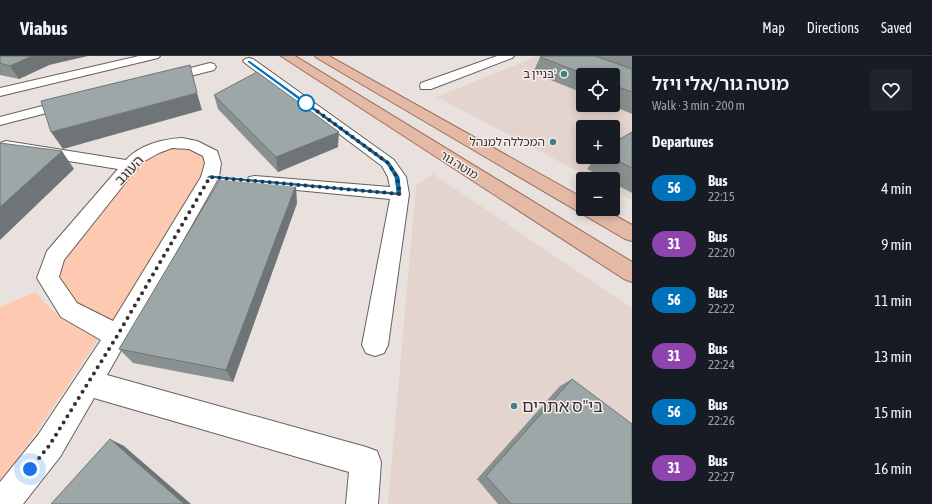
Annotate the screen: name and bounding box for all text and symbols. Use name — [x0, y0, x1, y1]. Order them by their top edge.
text: Viabus — [20, 17, 67, 39]
text: Map — [762, 20, 785, 36]
text: Directions — [807, 20, 859, 36]
text: Saved — [881, 20, 912, 36]
place label: בניין ב' — [523, 67, 556, 81]
map controls — [576, 68, 620, 216]
button: locate — [576, 68, 620, 112]
marker: בניין ב' — [559, 69, 569, 79]
button: heart — [870, 69, 912, 111]
text: מוטה גור/אלי ויזל — [652, 72, 789, 94]
unlabelled marker — [297, 94, 315, 112]
text: Walk · 3 min · 200 m — [652, 98, 745, 113]
button: + — [576, 120, 620, 164]
text: Departures — [652, 133, 714, 150]
place label: המכללה למנהל — [469, 135, 545, 149]
marker: המכללה למנהל — [548, 137, 558, 147]
street label: מוטה גור — [437, 148, 481, 182]
street label: העוגב — [111, 152, 147, 188]
button: − — [576, 172, 620, 216]
text: Bus — [708, 172, 728, 189]
text: 56 — [667, 180, 681, 196]
text: 4 min — [881, 180, 912, 197]
text: 22:15 — [708, 189, 735, 204]
text: Bus — [708, 228, 728, 245]
text: 31 — [667, 236, 681, 252]
text: 9 min — [881, 236, 912, 253]
text: 22:20 — [708, 245, 735, 260]
text: Bus — [708, 284, 728, 301]
text: 56 — [667, 292, 681, 308]
text: 11 min — [874, 292, 912, 309]
text: 22:22 — [708, 301, 735, 316]
text: Bus — [708, 340, 728, 357]
text: 31 — [667, 348, 681, 364]
text: 13 min — [874, 348, 912, 365]
text: 22:24 — [708, 357, 735, 372]
place label: בי"ס אתרים — [522, 396, 603, 416]
text: Bus — [708, 396, 728, 413]
marker: בי"ס אתרים — [509, 401, 519, 411]
text: 56 — [667, 404, 681, 420]
text: 15 min — [874, 404, 912, 421]
text: 22:26 — [708, 413, 735, 428]
text: Bus — [708, 452, 728, 469]
your location — [20, 459, 40, 479]
text: 31 — [667, 460, 681, 476]
text: 16 min — [874, 460, 912, 477]
text: 22:27 — [708, 469, 735, 484]

